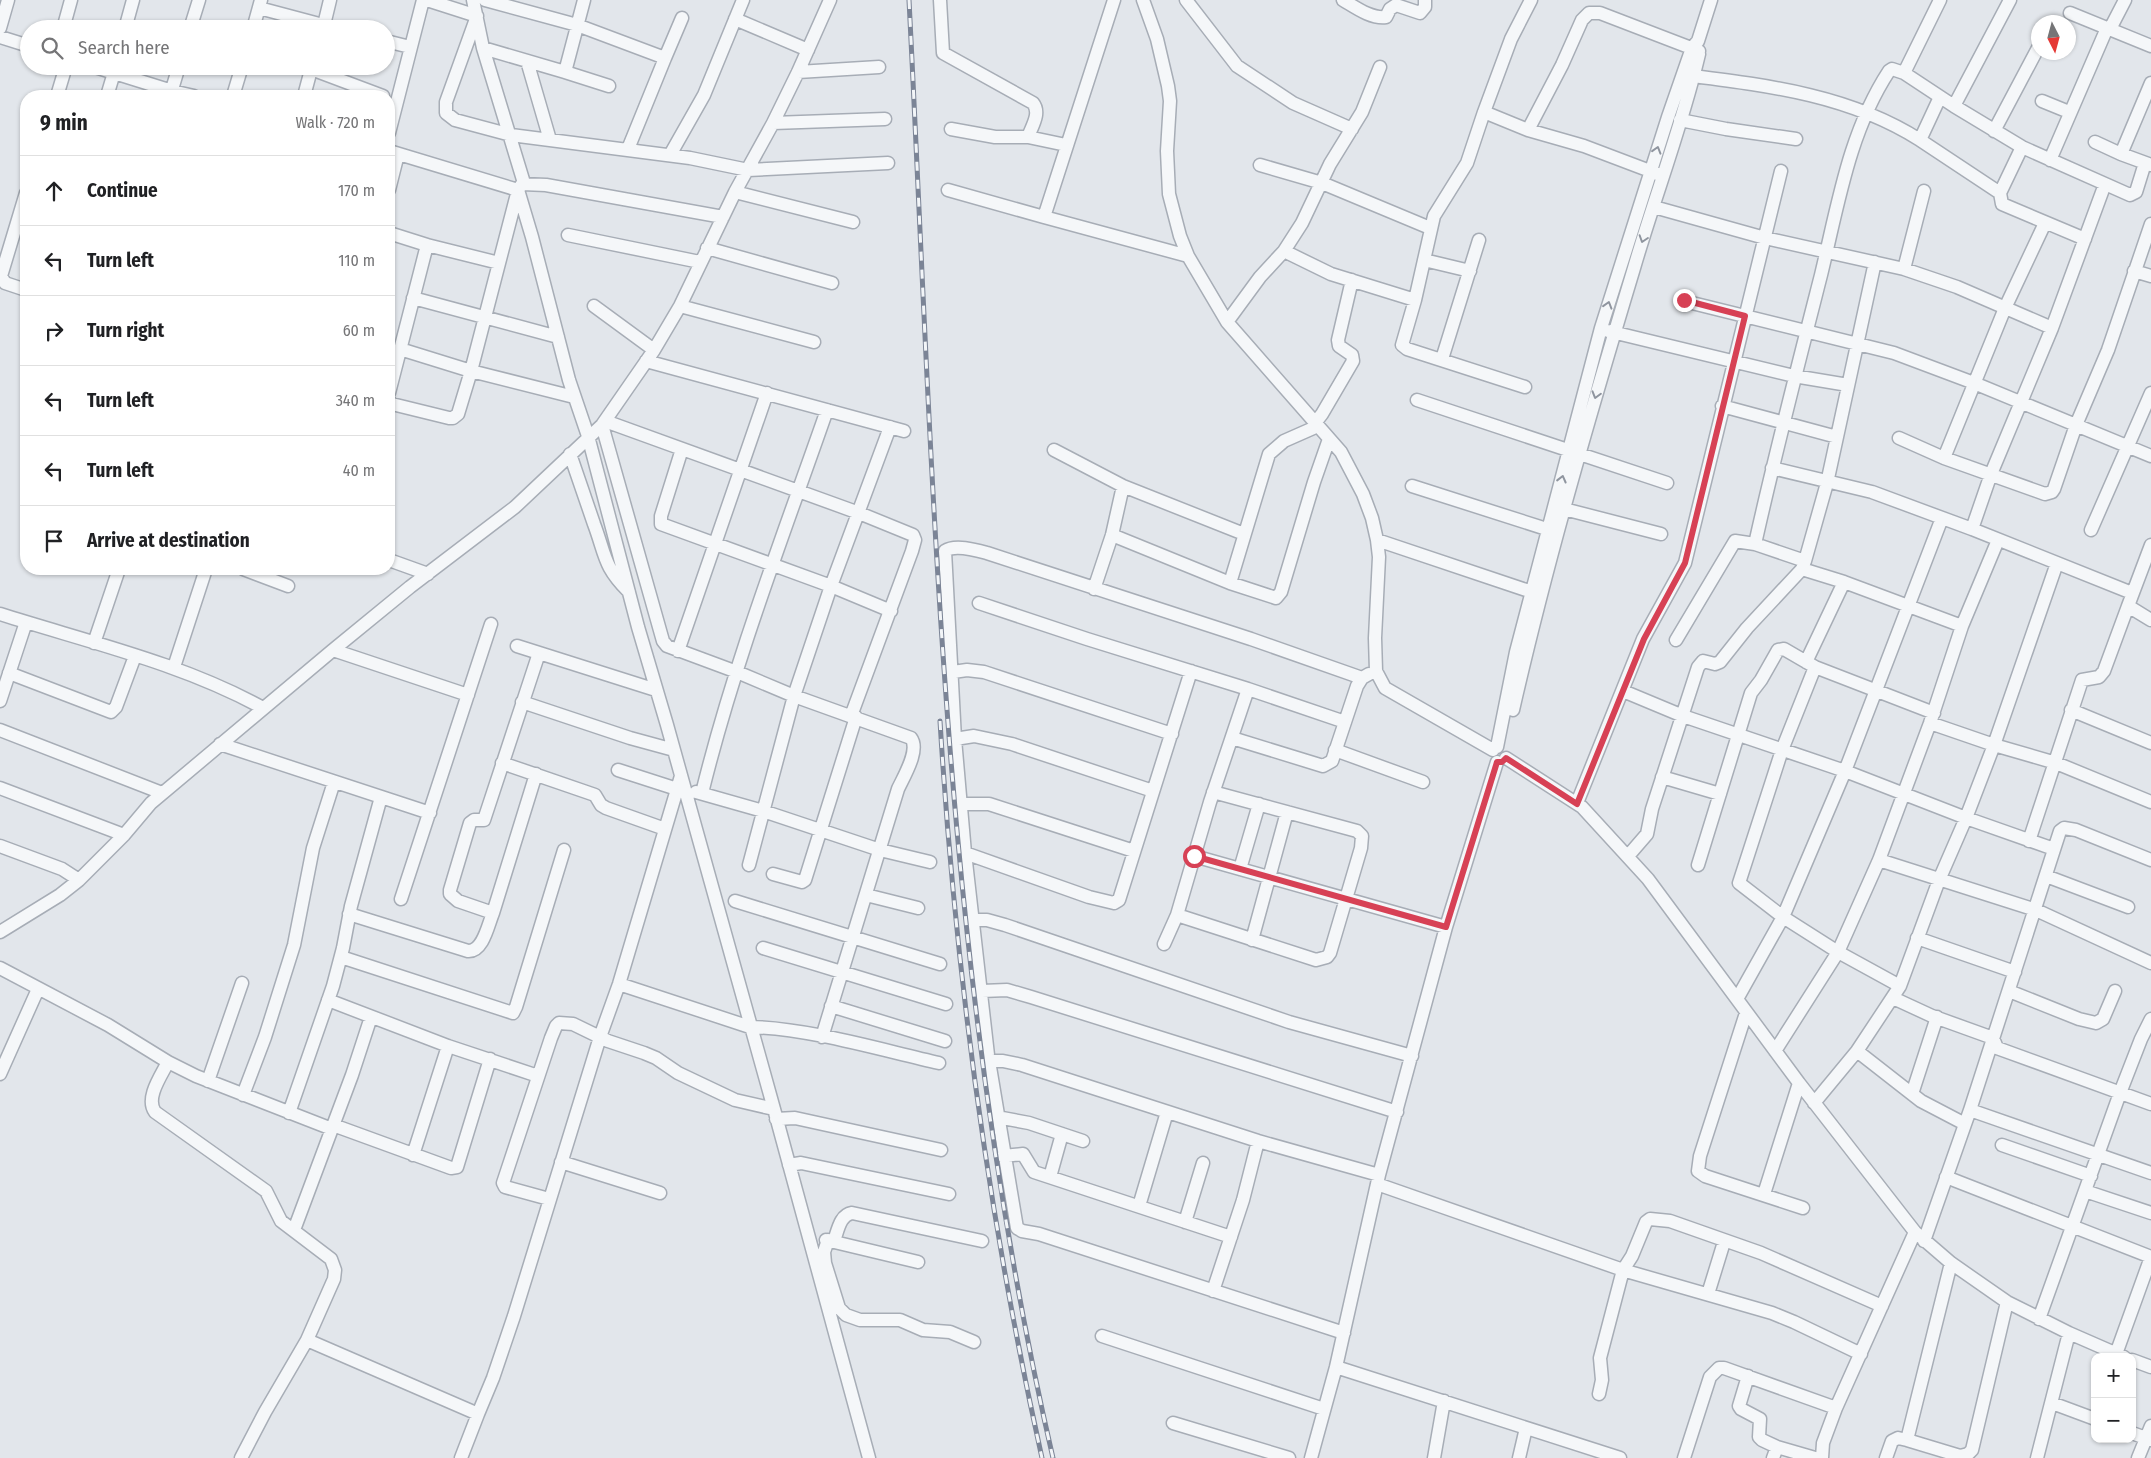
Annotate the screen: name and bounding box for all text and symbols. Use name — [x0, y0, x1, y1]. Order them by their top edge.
north arrow — [2031, 15, 2076, 60]
search box — [20, 20, 395, 75]
icon: search — [38, 34, 66, 62]
text: Search here — [78, 36, 170, 59]
text: 9 min — [40, 110, 88, 136]
text: Walk · 720 m — [295, 113, 375, 132]
one-way arrow — [1652, 146, 1662, 155]
icon: ahead — [40, 177, 68, 205]
text: Continue — [87, 179, 158, 202]
text: 170 m — [338, 181, 375, 200]
one-way arrow — [1639, 234, 1649, 243]
icon: left — [40, 247, 68, 275]
text: Turn left — [87, 249, 154, 272]
text: 110 m — [338, 251, 375, 270]
route end — [1673, 289, 1696, 312]
one-way arrow — [1602, 301, 1612, 309]
icon: right — [40, 317, 68, 345]
text: Turn right — [87, 319, 164, 342]
text: 60 m — [343, 321, 375, 340]
icon: left — [40, 387, 68, 415]
text: Turn left — [87, 389, 154, 412]
one-way arrow — [1592, 390, 1602, 398]
text: 340 m — [336, 391, 375, 410]
icon: left — [40, 457, 68, 485]
text: Turn left — [87, 459, 154, 482]
text: 40 m — [343, 461, 375, 480]
one-way arrow — [1556, 474, 1567, 483]
icon: arrive — [40, 527, 68, 555]
text: Arrive at destination — [87, 529, 250, 552]
route start — [1183, 845, 1206, 868]
map controls — [2091, 1353, 2136, 1443]
button: + — [2091, 1353, 2136, 1398]
button: − — [2091, 1398, 2136, 1443]

